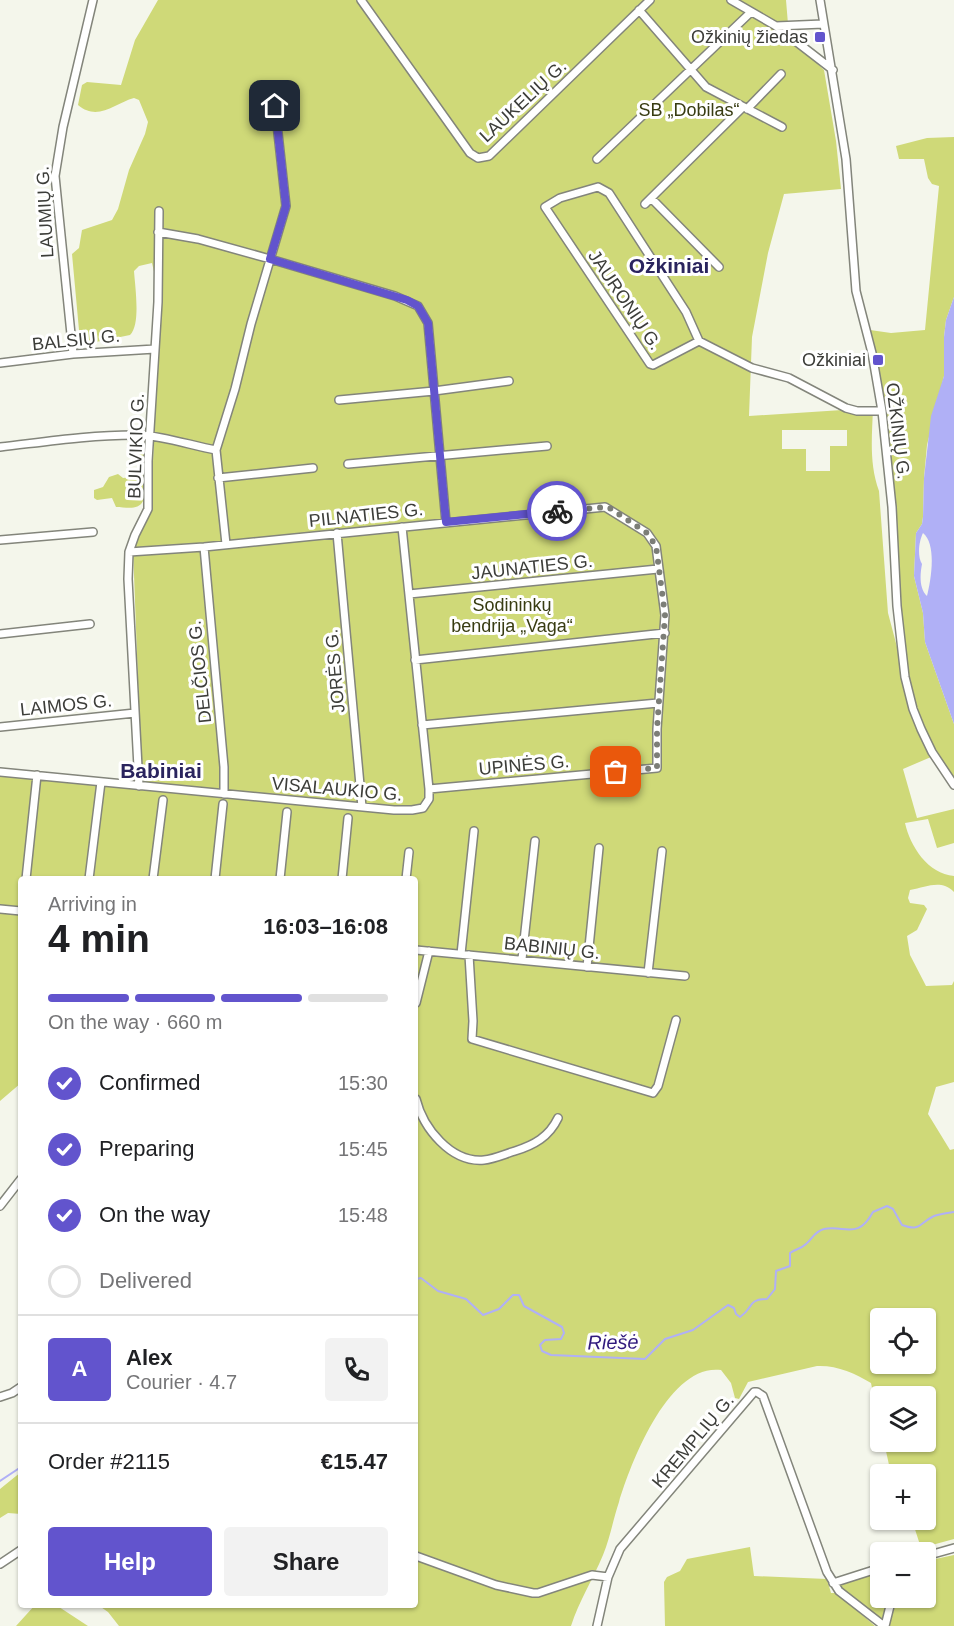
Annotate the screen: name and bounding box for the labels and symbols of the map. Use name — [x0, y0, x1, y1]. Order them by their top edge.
place label: Ožkinių žiedas — [691, 27, 808, 47]
marker: Ožkinių žiedas — [813, 30, 827, 44]
street label: LAUKELIŲ G. — [476, 56, 570, 146]
pin — [249, 80, 300, 131]
park label: SB „Dobilas“ — [638, 100, 740, 120]
street label: LAUMIŲ G. — [33, 166, 57, 258]
street label: JAURONIŲ G. — [584, 246, 666, 354]
district label: Ožkiniai — [629, 254, 709, 277]
street label: BALSIŲ G. — [31, 325, 121, 355]
place label: Ožkiniai — [802, 350, 866, 370]
marker: Ožkiniai — [871, 353, 885, 367]
street label: OŽKINIŲ G. — [882, 382, 914, 480]
street label: BULVIKIO G. — [124, 393, 148, 499]
courier — [527, 481, 587, 541]
street label: PILNATIES G. — [308, 499, 424, 531]
street label: JAUNATIES G. — [470, 551, 594, 583]
park label: Sodininkų bendrija „Vaga“ — [451, 595, 573, 636]
street label: DELČIOS G. — [184, 620, 215, 724]
street label: JORĖS G. — [321, 628, 349, 714]
street label: LAIMOS G. — [19, 690, 113, 720]
pin — [590, 746, 641, 797]
street label: UPINĖS G. — [478, 751, 570, 779]
district label: Babiniai — [120, 759, 202, 782]
street label: VISALAUKIO G. — [271, 773, 403, 805]
street label: BABINIŲ G. — [503, 933, 601, 963]
water label: Riešė — [587, 1331, 639, 1353]
street label: KREMPLIŲ G. — [648, 1390, 738, 1492]

